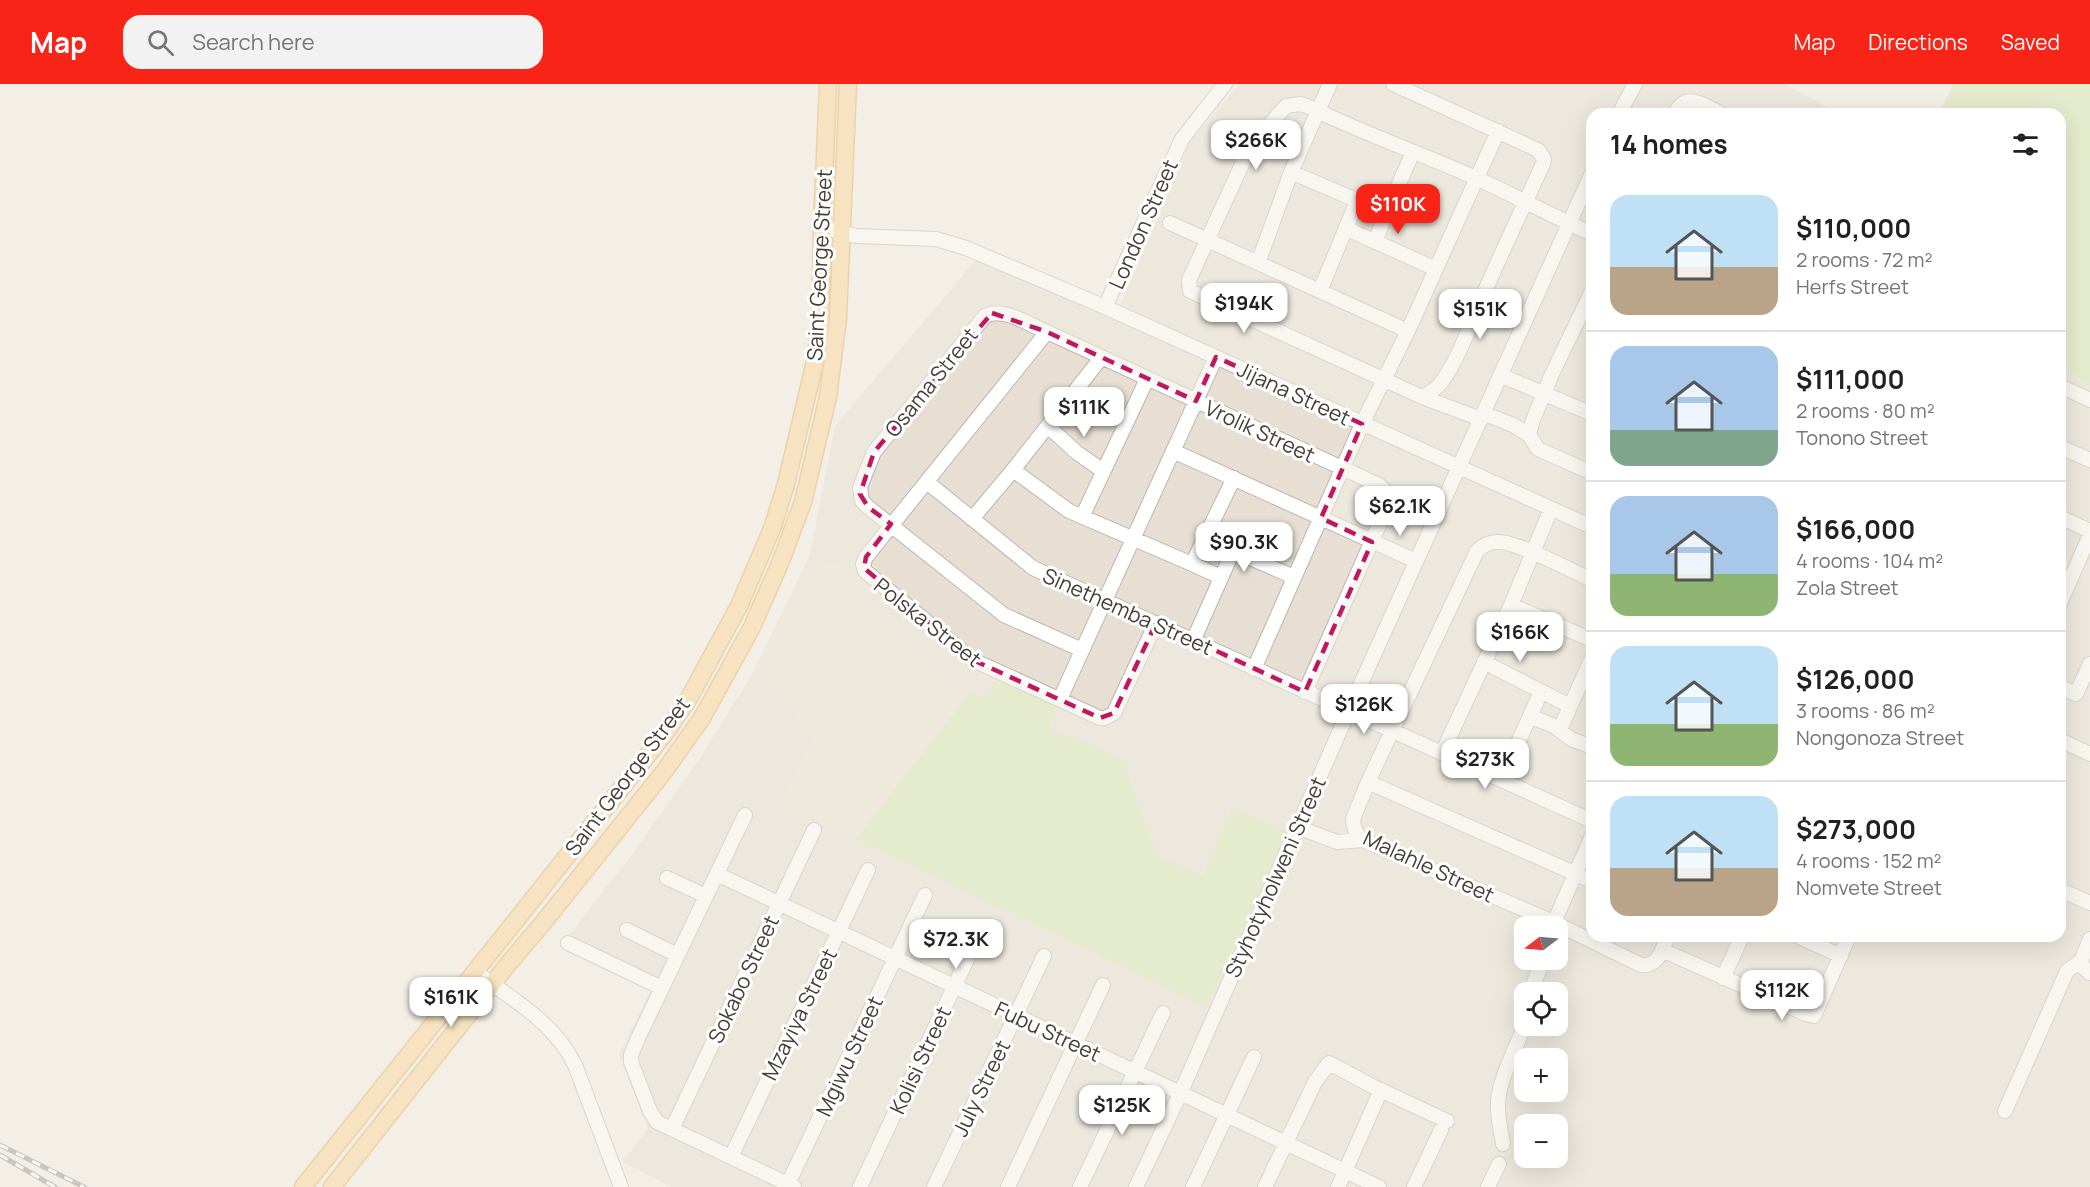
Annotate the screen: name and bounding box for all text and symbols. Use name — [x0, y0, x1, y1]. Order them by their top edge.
search box — [123, 15, 543, 69]
text: Map — [30, 23, 87, 61]
icon: search — [144, 26, 177, 59]
text: Search here — [192, 27, 315, 57]
text: Map — [1794, 28, 1835, 56]
text: Directions — [1868, 28, 1968, 56]
text: Saved — [2001, 28, 2060, 56]
pin: $266K — [1214, 120, 1298, 171]
text: $266K — [1225, 126, 1287, 153]
text: 14 homes — [1610, 126, 1728, 162]
icon: filters — [2009, 128, 2042, 161]
street label: London Street — [1102, 155, 1184, 293]
street label: Saint George Street — [800, 168, 838, 362]
pin: $110K — [1356, 184, 1440, 235]
text: $110K — [1370, 190, 1426, 217]
text: $110,000 — [1796, 210, 1911, 246]
icon: home — [1658, 219, 1730, 291]
text: 2 rooms · 72 m² — [1796, 246, 1932, 273]
text: Herfs Street — [1796, 273, 1909, 300]
pin: $194K — [1202, 283, 1286, 334]
text: $194K — [1215, 289, 1273, 316]
pin: $151K — [1438, 289, 1522, 340]
text: $151K — [1453, 295, 1507, 322]
street label: Osama Street — [878, 321, 984, 443]
street label: Jijana Street — [1233, 355, 1355, 431]
text: $111,000 — [1796, 361, 1905, 397]
icon: home — [1658, 370, 1730, 442]
pin: $111K — [1042, 387, 1126, 438]
text: $111K — [1058, 393, 1110, 420]
street label: Vrolik Street — [1200, 393, 1320, 469]
text: 2 rooms · 80 m² — [1796, 397, 1935, 424]
text: Tonono Street — [1796, 424, 1928, 451]
pin: $62.1K — [1351, 486, 1449, 537]
text: $62.1K — [1369, 492, 1431, 519]
text: $166,000 — [1796, 511, 1915, 547]
icon: home — [1658, 520, 1730, 592]
pin: $90.3K — [1195, 522, 1293, 573]
text: $90.3K — [1210, 528, 1278, 555]
text: 4 rooms · 104 m² — [1796, 547, 1943, 574]
street label: Sinethemba Street — [1039, 561, 1217, 661]
street label: Polska Street — [869, 571, 987, 673]
text: Zola Street — [1796, 574, 1899, 601]
pin: $166K — [1478, 612, 1562, 663]
text: $166K — [1490, 618, 1550, 645]
text: $126,000 — [1796, 661, 1915, 697]
icon: home — [1658, 670, 1730, 742]
pin: $126K — [1322, 684, 1406, 735]
text: $126K — [1335, 690, 1393, 717]
street label: Saint George Street — [558, 691, 696, 861]
text: 3 rooms · 86 m² — [1796, 697, 1935, 724]
text: Nongonoza Street — [1796, 724, 1964, 751]
pin: $273K — [1443, 739, 1527, 790]
text: $273K — [1455, 745, 1515, 772]
street label: Styhotyholweni Street — [1218, 772, 1332, 982]
text: $273,000 — [1796, 811, 1916, 847]
icon: home — [1658, 820, 1730, 892]
street label: Malahle Street — [1359, 823, 1499, 909]
text: 4 rooms · 152 m² — [1796, 847, 1942, 874]
text: Nomvete Street — [1796, 874, 1942, 901]
street label: Sokabo Street — [701, 910, 785, 1048]
north arrow — [1514, 916, 1568, 970]
map controls — [1514, 916, 1568, 1168]
pin: $72.3K — [907, 919, 1005, 970]
text: $72.3K — [923, 925, 989, 952]
street label: Mzayiya Street — [755, 943, 843, 1085]
pin: $112K — [1740, 970, 1824, 1021]
text: $112K — [1755, 976, 1809, 1003]
pin: $161K — [409, 977, 493, 1028]
button: locate — [1514, 982, 1568, 1036]
text: $161K — [423, 983, 479, 1010]
street label: Mgiwu Street — [809, 991, 889, 1121]
street label: Fubu Street — [990, 994, 1106, 1068]
street label: Kolisi Street — [883, 1002, 957, 1118]
street label: July Street — [946, 1035, 1016, 1141]
button: + — [1514, 1048, 1568, 1102]
pin: $125K — [1080, 1085, 1164, 1136]
text: $125K — [1093, 1091, 1151, 1118]
button: − — [1514, 1114, 1568, 1168]

